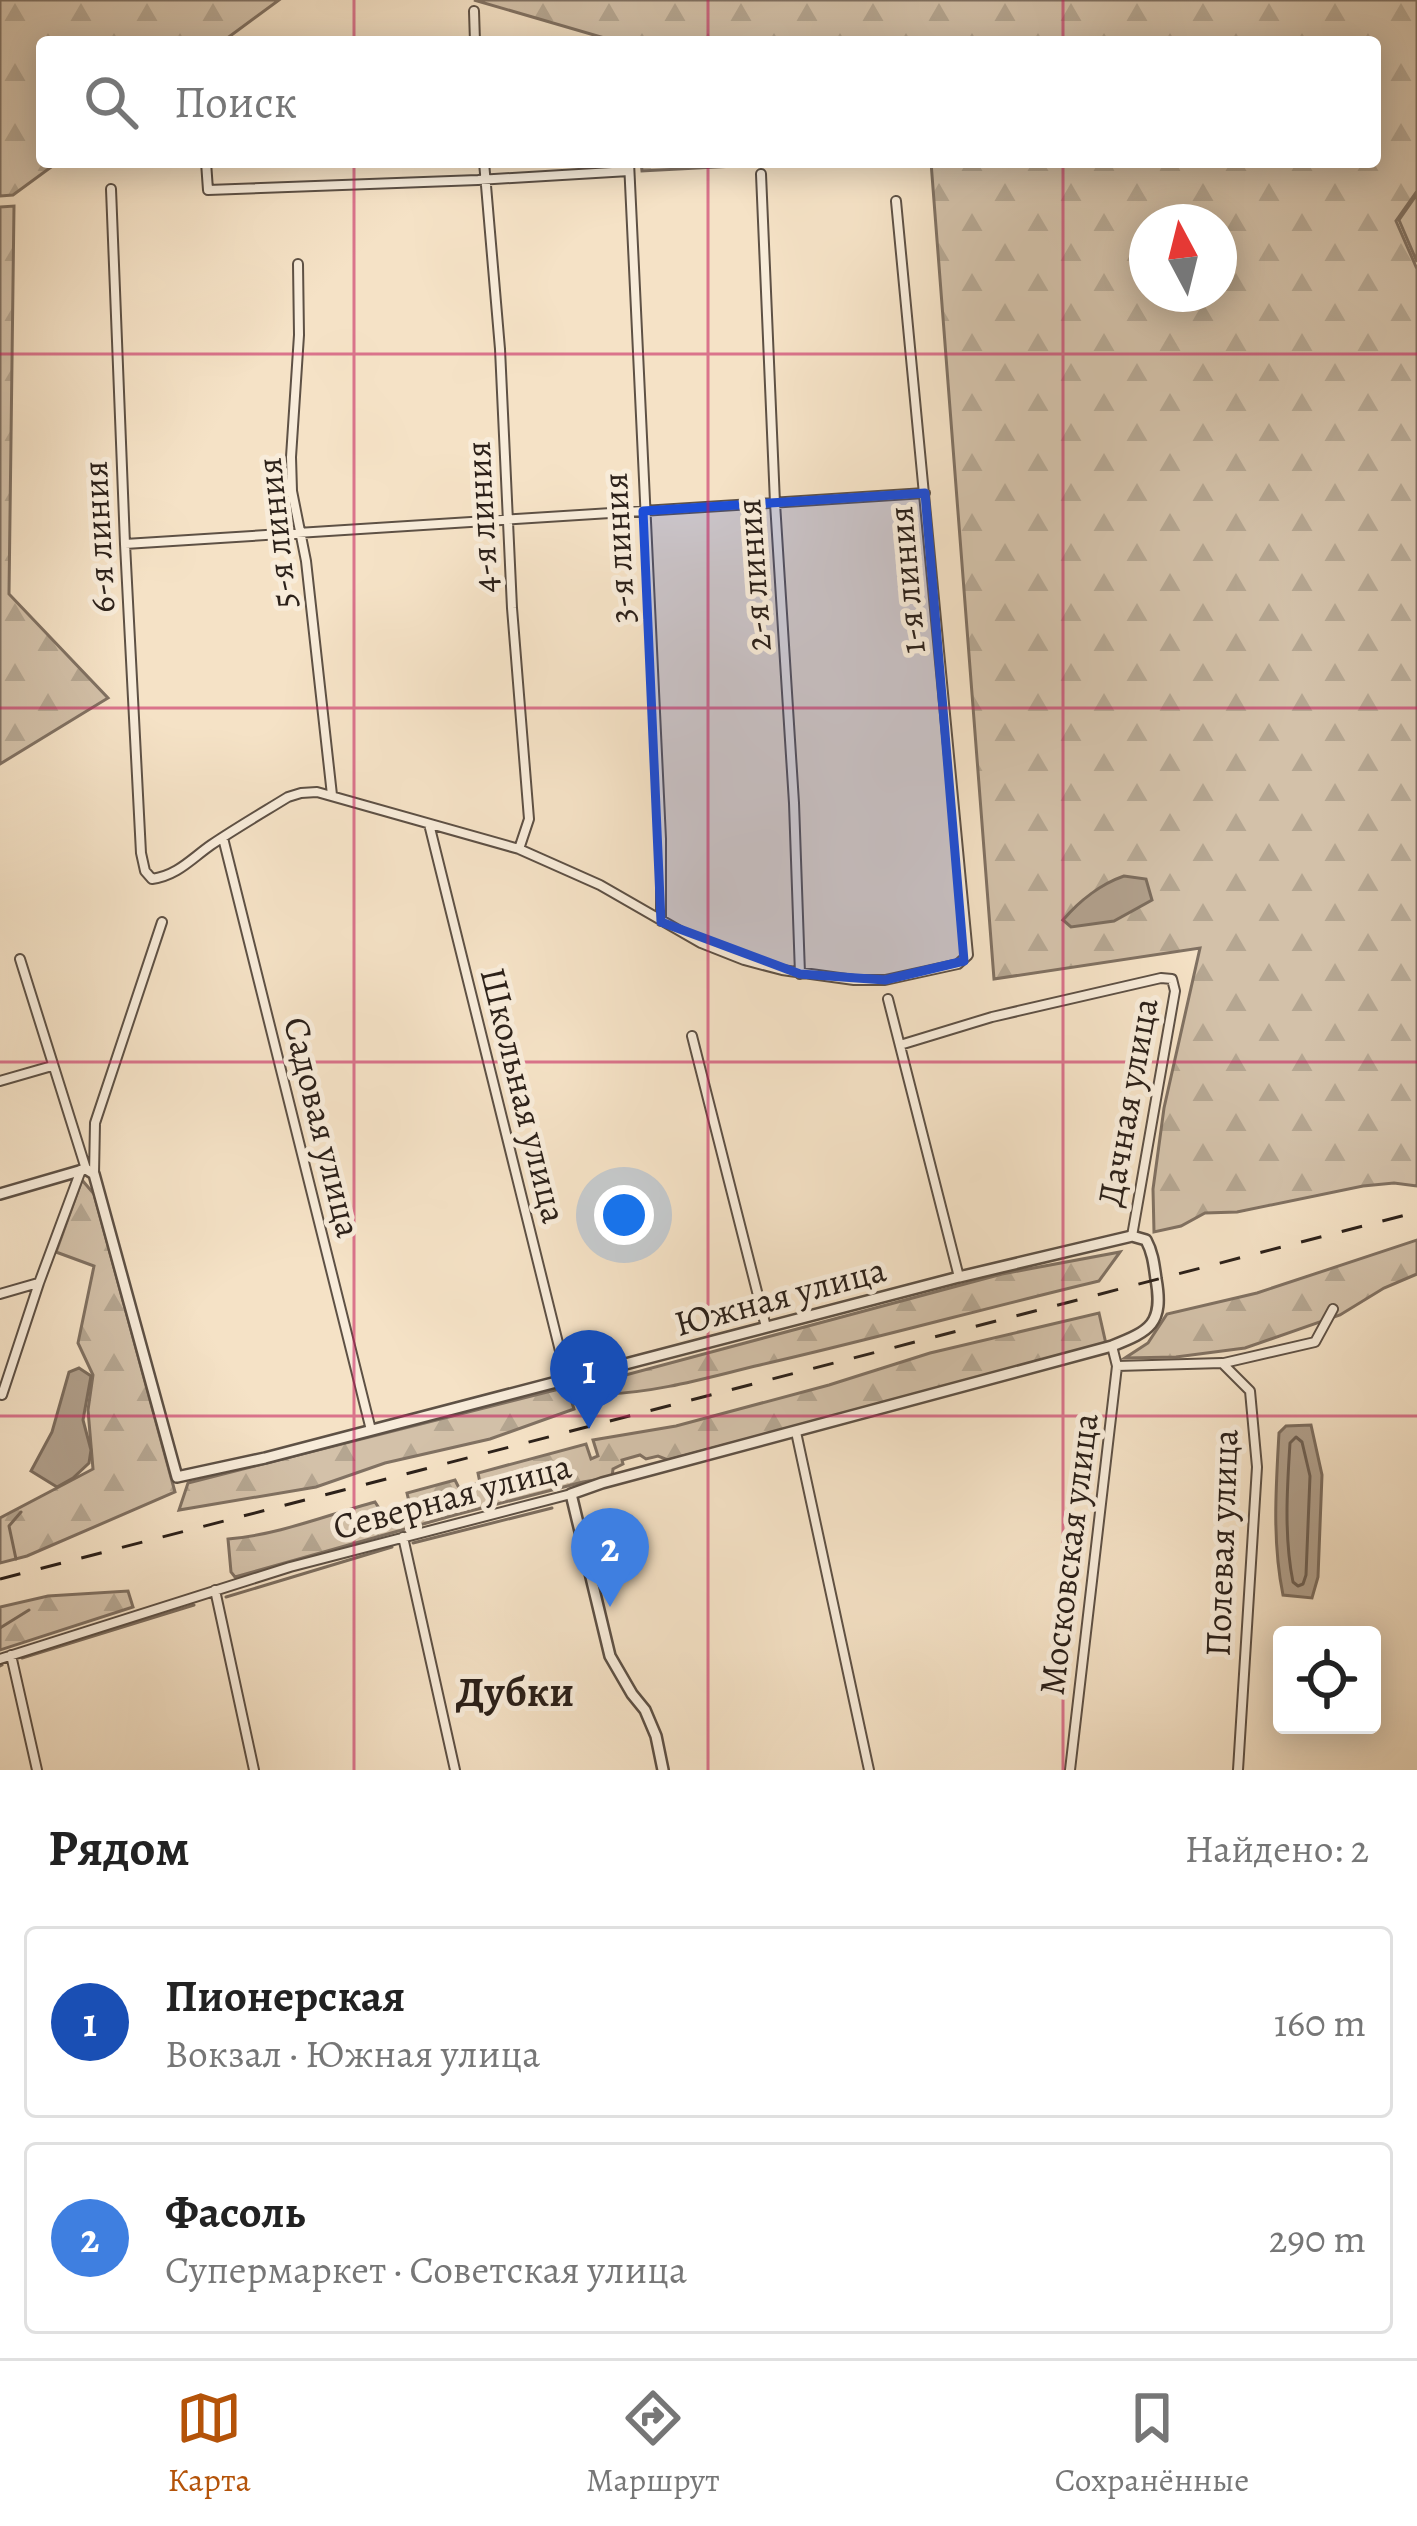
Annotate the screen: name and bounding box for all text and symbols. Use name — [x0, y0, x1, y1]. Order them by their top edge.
search box — [36, 36, 1381, 168]
icon: search — [78, 69, 144, 135]
text: Поиск — [174, 71, 297, 133]
north arrow — [1129, 204, 1237, 312]
street label: 4-я линия — [453, 440, 509, 594]
street label: 5-я линия — [244, 455, 308, 611]
street label: 6-я линия — [70, 460, 126, 614]
street label: 3-я линия — [590, 471, 646, 625]
street label: 2-я линия — [723, 497, 783, 653]
street label: 1-я линия — [875, 504, 937, 656]
street label: Школьная улица — [469, 962, 580, 1228]
street label: Дачная улица — [1085, 994, 1170, 1210]
street label: Садовая улица — [272, 1012, 374, 1243]
your location — [594, 1185, 654, 1245]
street label: Южная улица — [669, 1244, 892, 1348]
pin: 1 — [550, 1330, 628, 1429]
street label: Московская улица — [1026, 1410, 1110, 1698]
street label: Полевая улица — [1193, 1428, 1249, 1658]
street label: Северная улица — [327, 1441, 577, 1551]
pin: 2 — [571, 1508, 649, 1607]
map controls — [1273, 1626, 1381, 1734]
button: locate — [1273, 1626, 1381, 1734]
district label: Дубки — [456, 1663, 574, 1720]
text: Рядом — [48, 1813, 190, 1883]
text: Найдено: 2 — [1185, 1822, 1369, 1875]
text: Пионерская — [165, 1965, 405, 2027]
text: 1 — [83, 1996, 97, 2049]
text: 160 m — [1274, 1996, 1366, 2049]
text: Вокзал · Южная улица — [165, 2027, 540, 2080]
text: Фасоль — [165, 2181, 305, 2243]
text: 2 — [81, 2212, 99, 2265]
text: 290 m — [1269, 2212, 1366, 2265]
text: Супермаркет · Советская улица — [165, 2243, 687, 2296]
tab: Карта — [168, 2385, 251, 2502]
tab: Маршрут — [586, 2385, 720, 2502]
tab: Сохранённые — [1055, 2385, 1249, 2502]

